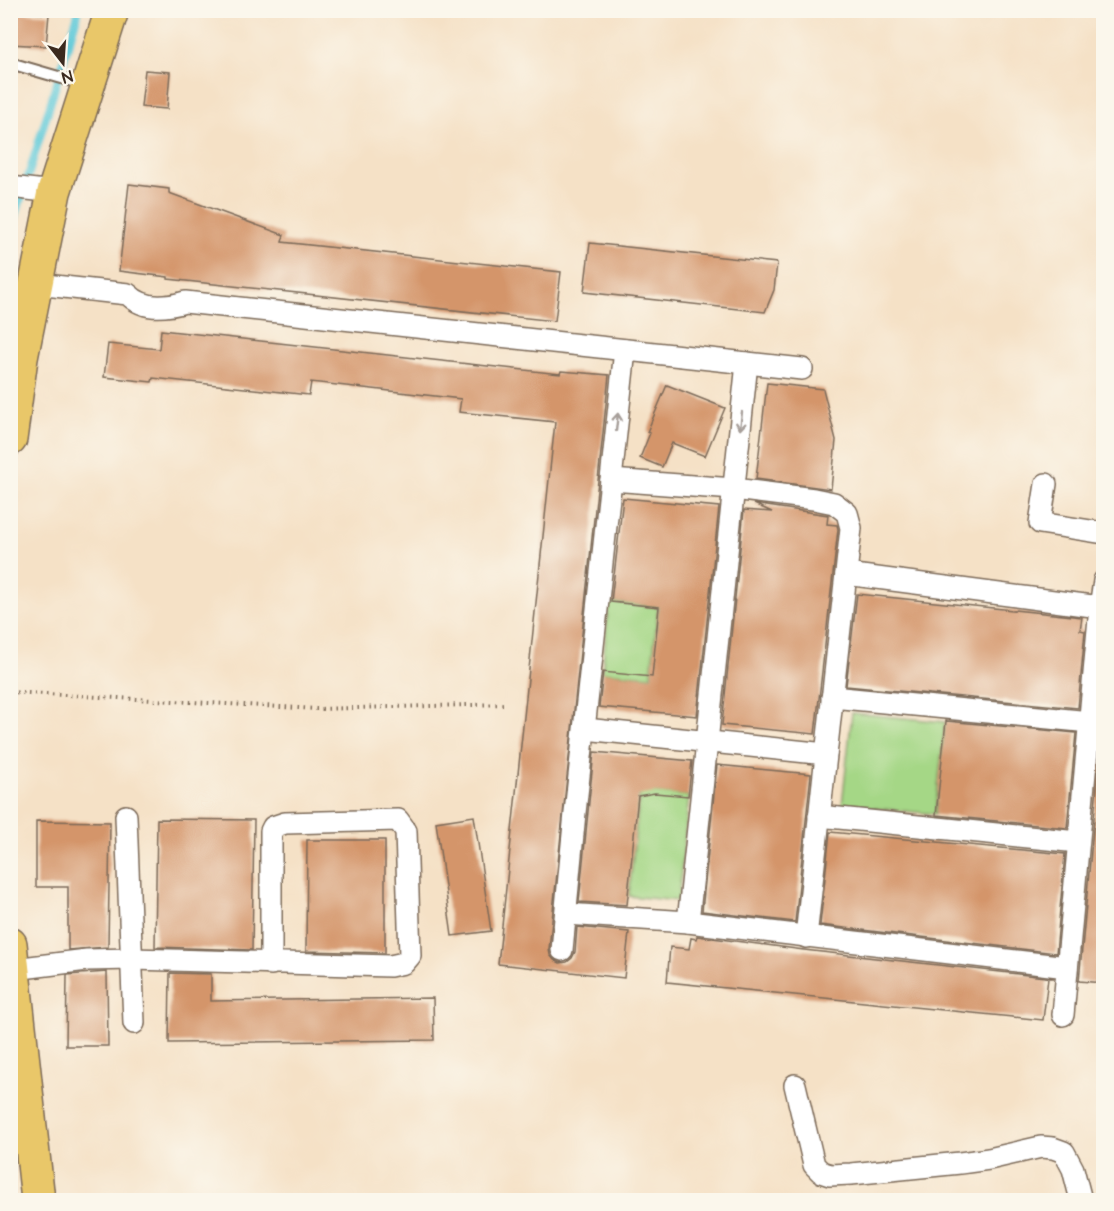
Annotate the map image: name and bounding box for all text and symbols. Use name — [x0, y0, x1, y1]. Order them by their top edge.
north arrow — [33, 33, 93, 93]
text: N — [59, 64, 75, 88]
one-way arrow — [735, 411, 746, 431]
one-way arrow — [612, 412, 623, 432]

